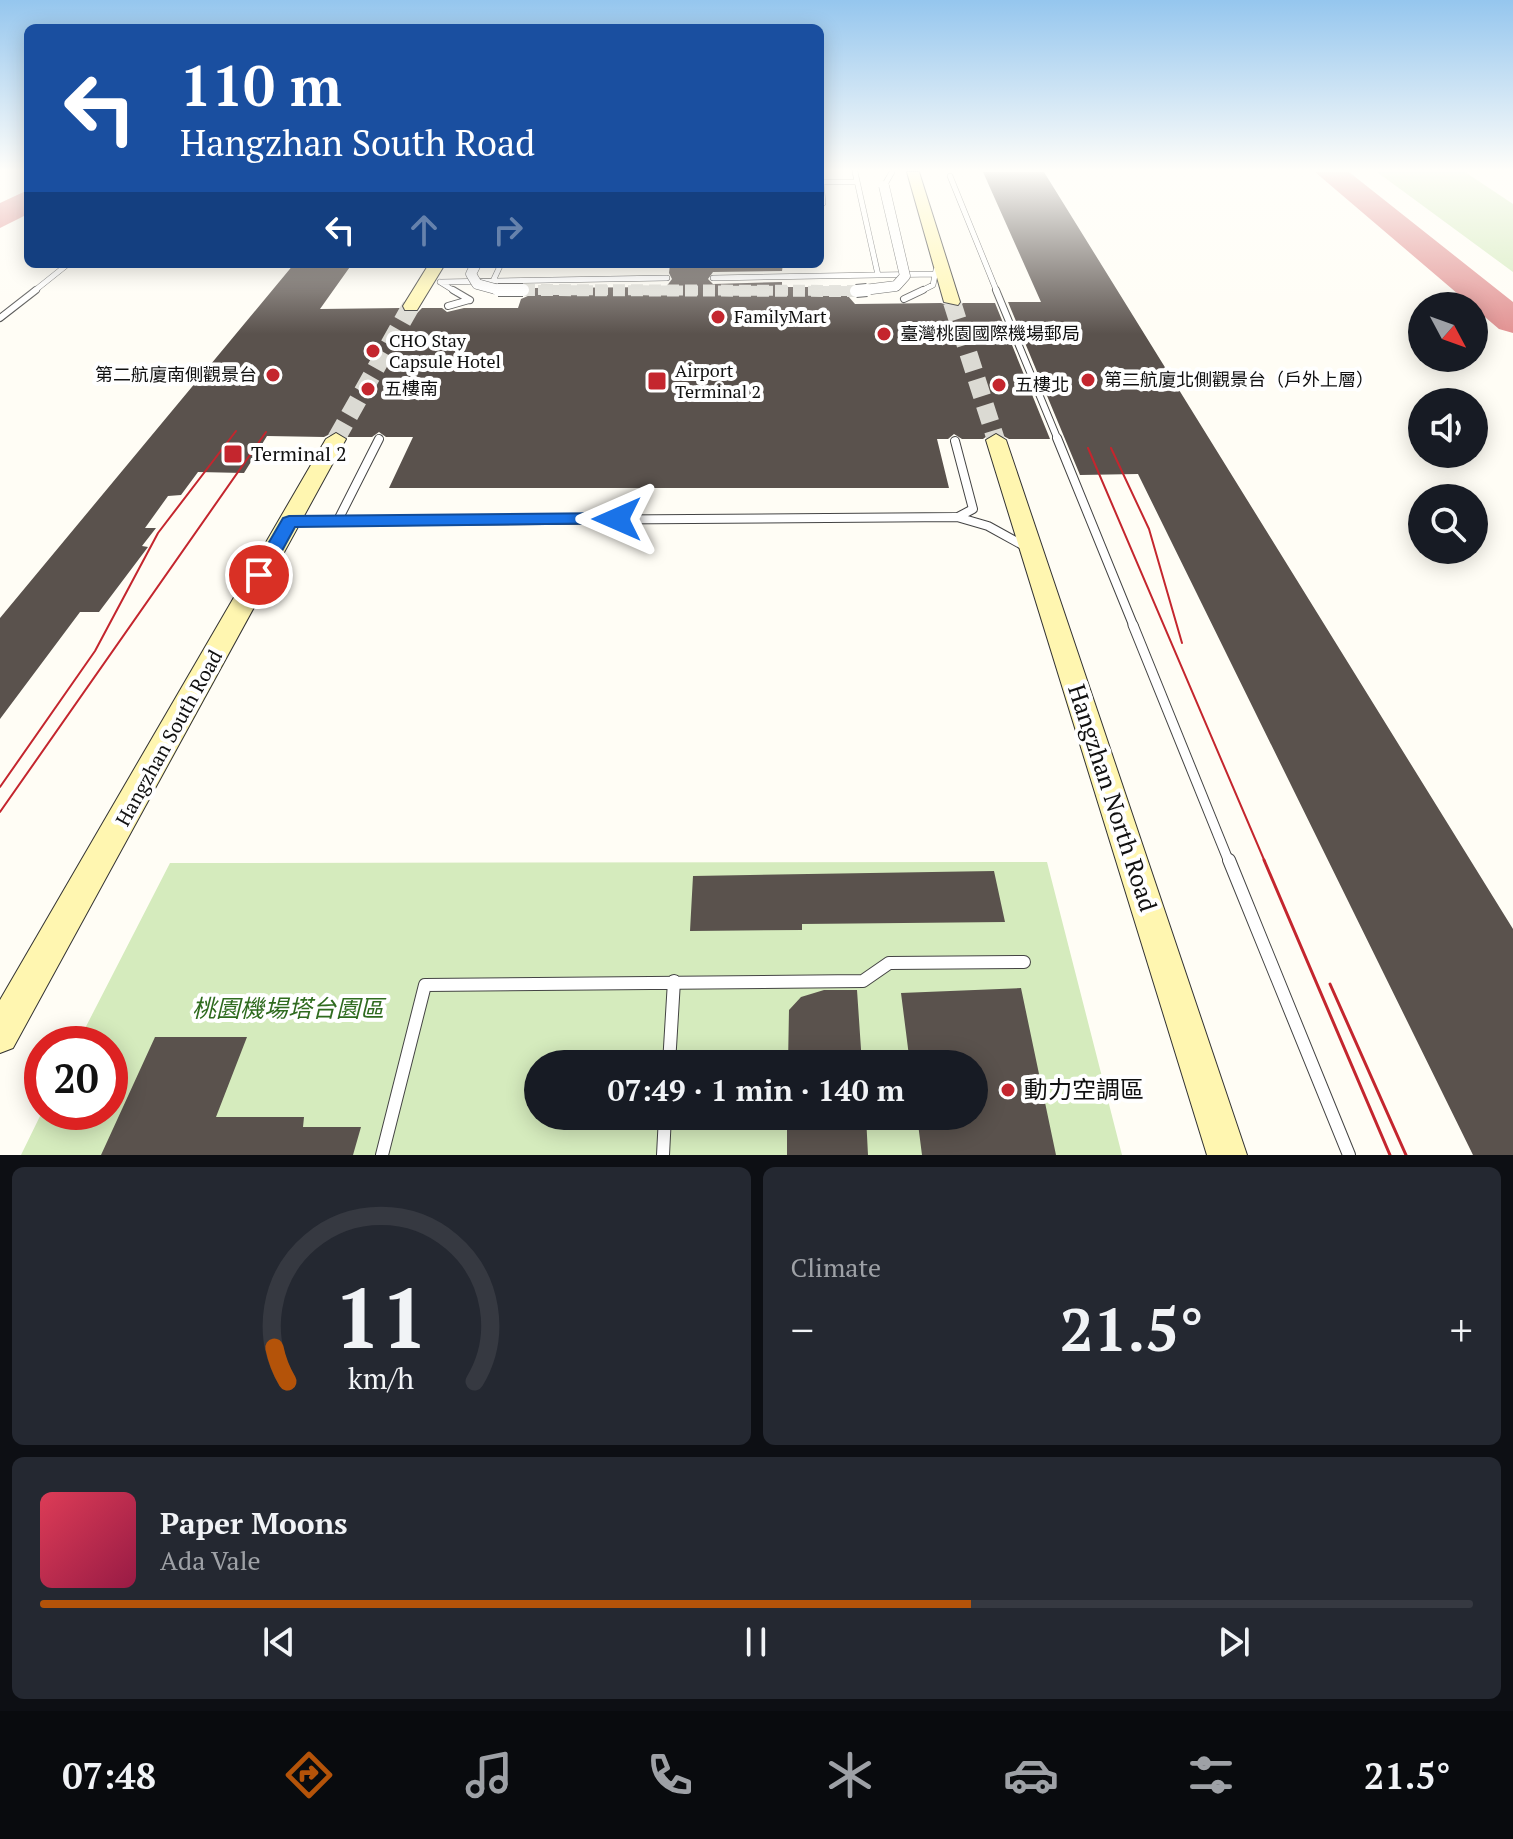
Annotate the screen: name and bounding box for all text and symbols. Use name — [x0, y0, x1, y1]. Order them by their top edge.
text: 110 m — [180, 48, 342, 122]
icon: left — [48, 56, 152, 160]
text: Hangzhan South Road — [180, 119, 535, 166]
icon: left — [318, 208, 362, 252]
icon: ahead — [402, 208, 446, 252]
icon: right — [486, 208, 530, 252]
north arrow — [1408, 292, 1488, 372]
map controls — [1408, 292, 1488, 564]
place label: FamilyMart — [734, 304, 827, 328]
marker: FamilyMart — [709, 308, 727, 326]
place label: 臺灣桃園國際機場郵局 — [900, 321, 1080, 345]
marker: 臺灣桃園國際機場郵局 — [875, 325, 893, 343]
place label: CHO Stay Capsule Hotel — [389, 328, 501, 373]
marker: CHO Stay Capsule Hotel — [364, 342, 382, 360]
place label: Airport Terminal 2 — [675, 358, 761, 403]
place label: 第二航廈南側觀景台 — [95, 362, 257, 386]
marker: 第二航廈南側觀景台 — [264, 366, 282, 384]
place label: 第二航廈北側觀景台（戶外上層） — [1104, 367, 1374, 391]
marker: Airport Terminal 2 — [646, 370, 668, 392]
marker: 第二航廈北側觀景台（戶外上層） — [1079, 371, 1097, 389]
place label: 五樓北 — [1015, 372, 1069, 396]
place label: 五樓南 — [384, 376, 438, 400]
marker: 五樓北 — [990, 376, 1008, 394]
marker: 五樓南 — [359, 380, 377, 398]
button: sound — [1408, 388, 1488, 468]
place label: Terminal 2 — [251, 440, 347, 467]
marker: Terminal 2 — [222, 443, 244, 465]
position arrow — [575, 477, 659, 561]
button: search — [1408, 484, 1488, 564]
pin — [225, 541, 293, 609]
icon: arrive — [237, 553, 281, 597]
street label: Hangzhan South Road — [109, 645, 228, 831]
street label: Hangzhan North Road — [1061, 680, 1165, 915]
park label: 桃園機場塔台園區 — [192, 992, 387, 1024]
speed limit sign: 20 — [24, 1026, 128, 1130]
text: 07:49 · 1 min · 140 m — [608, 1070, 904, 1110]
place label: 動力空調區 — [1024, 1073, 1144, 1105]
marker: 動力空調區 — [999, 1081, 1017, 1099]
text: Climate — [791, 1250, 881, 1284]
text: 11 — [334, 1262, 428, 1372]
text: 21.5° — [1060, 1289, 1204, 1368]
text: − — [791, 1300, 814, 1359]
text: + — [1450, 1300, 1473, 1359]
text: km/h — [348, 1359, 414, 1397]
text: Paper Moons — [160, 1503, 348, 1543]
text: Ada Vale — [160, 1543, 261, 1577]
icon: previous — [257, 1620, 301, 1664]
icon: pause — [734, 1620, 778, 1664]
icon: next — [1212, 1620, 1256, 1664]
icon: directions — [281, 1747, 337, 1803]
icon: music — [461, 1747, 517, 1803]
icon: phone — [642, 1747, 698, 1803]
icon: climate — [822, 1747, 878, 1803]
icon: car — [1003, 1747, 1059, 1803]
icon: filters — [1183, 1747, 1239, 1803]
text: 07:48 — [62, 1752, 156, 1799]
text: 21.5° — [1364, 1752, 1451, 1799]

